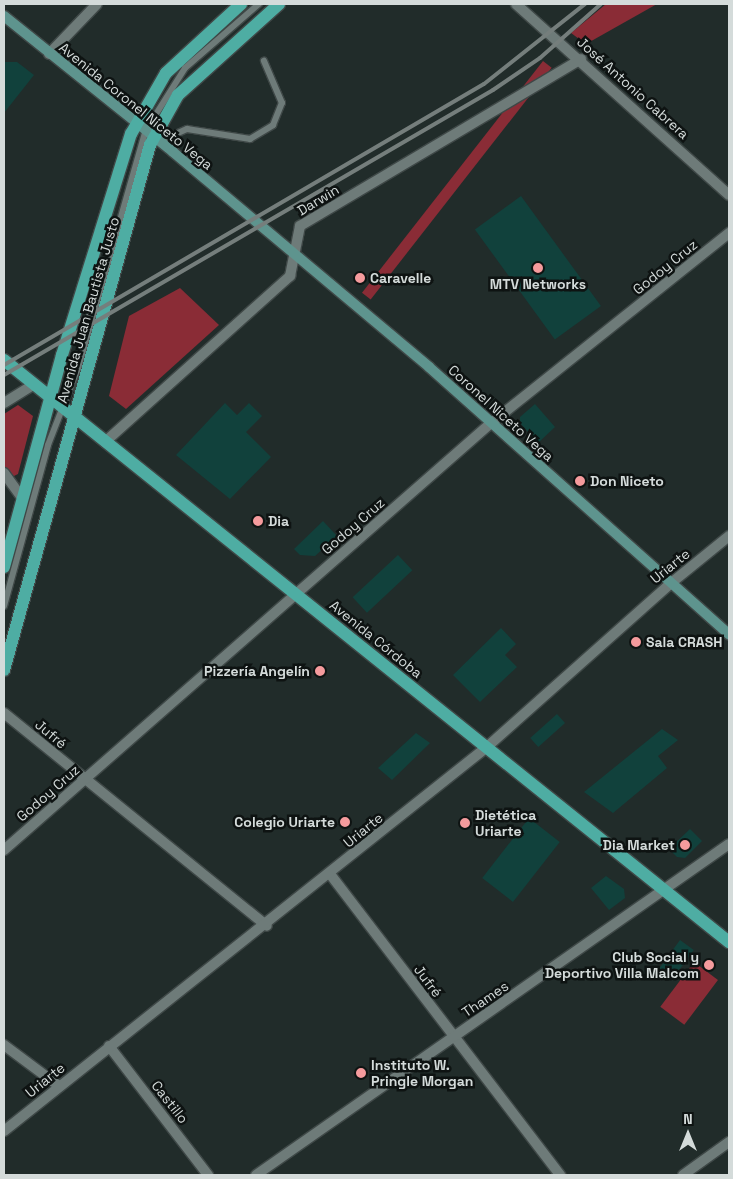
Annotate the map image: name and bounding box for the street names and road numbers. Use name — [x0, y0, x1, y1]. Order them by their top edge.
street label: José Antonio Cabrera — [574, 33, 692, 143]
street label: Avenida Coronel Niceto Vega — [56, 39, 216, 173]
street label: Darwin — [294, 181, 342, 219]
street label: Avenida Juan Bautista Justo — [53, 215, 123, 405]
street label: Godoy Cruz — [629, 236, 701, 298]
street label: Coronel Niceto Vega — [445, 361, 557, 465]
street label: Godoy Cruz — [318, 494, 388, 558]
street label: Uriarte — [647, 545, 693, 587]
street label: Avenida Córdoba — [326, 597, 426, 681]
street label: Jufré — [32, 716, 70, 752]
street label: Godoy Cruz — [13, 761, 83, 825]
street label: Uriarte — [340, 809, 386, 851]
street label: Jufré — [410, 962, 446, 1000]
street label: Thames — [459, 977, 511, 1021]
street label: Uriarte — [22, 1059, 68, 1101]
street label: Castillo — [148, 1077, 192, 1127]

